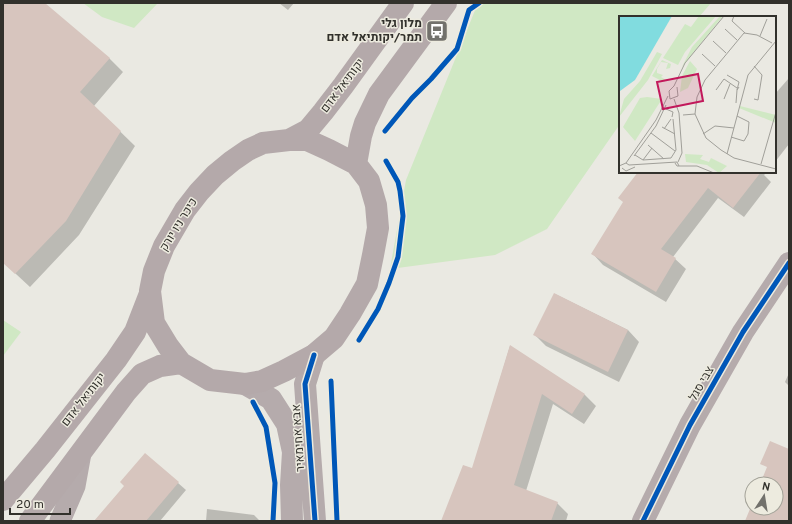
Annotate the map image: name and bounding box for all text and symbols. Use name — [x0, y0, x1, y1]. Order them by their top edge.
place label: מלון גלי תמר/יקותיאל אדם — [326, 16, 422, 46]
inset map — [619, 16, 776, 173]
bus stop icon: מלון גלי תמר/יקותיאל אדם — [424, 18, 450, 44]
street label: יקותיאל אדם — [317, 56, 369, 116]
street label: כיכר ניו יורק — [156, 195, 202, 255]
street label: צבי סגל — [686, 363, 719, 404]
street label: יקותיאל אדם — [58, 370, 110, 430]
street label: אבא אחימאיר — [289, 403, 309, 472]
north arrow — [744, 476, 784, 516]
text: N — [761, 480, 771, 495]
scale bar — [10, 490, 70, 516]
text: 20 m — [16, 497, 44, 513]

